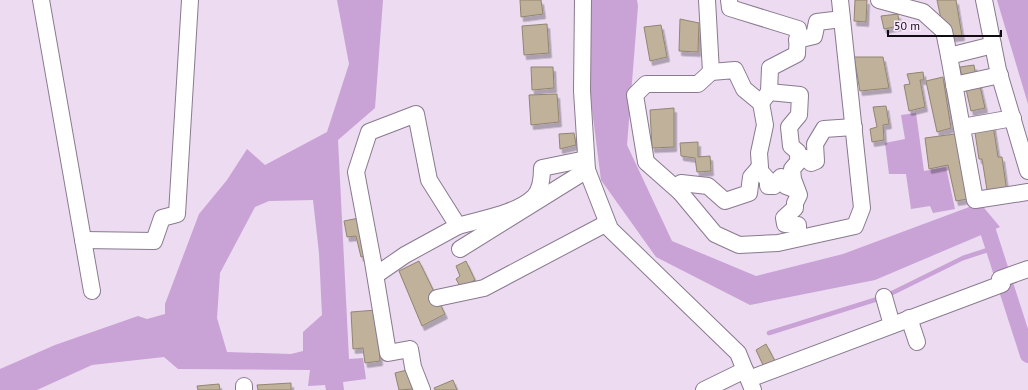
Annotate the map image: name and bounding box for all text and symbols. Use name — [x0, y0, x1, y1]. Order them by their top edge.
scale bar — [888, 12, 1001, 38]
text: 50 m — [894, 18, 920, 33]

